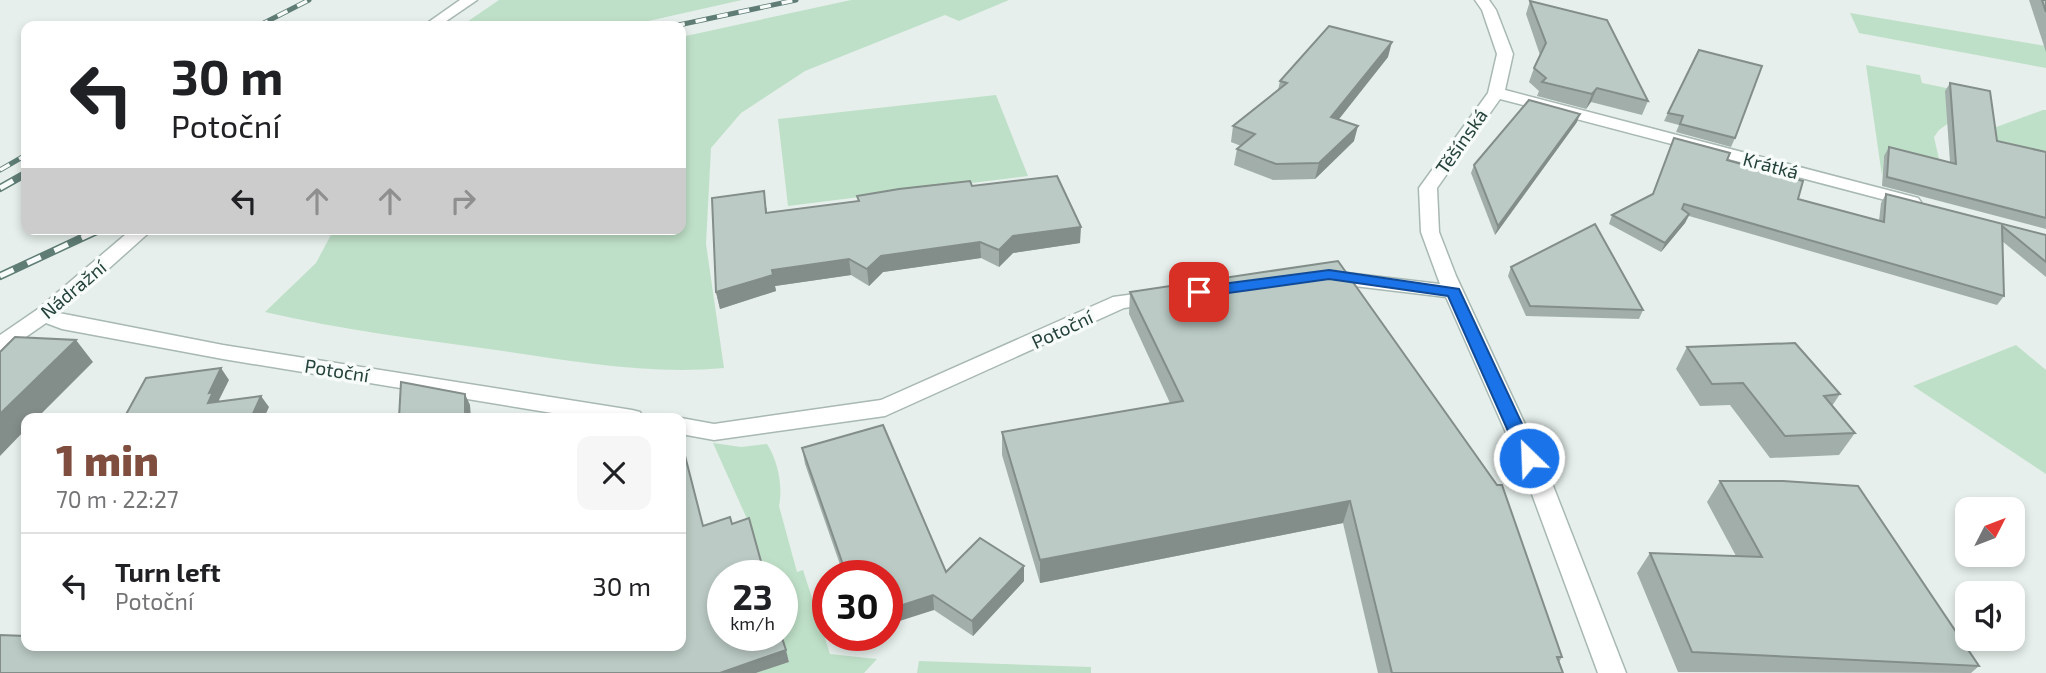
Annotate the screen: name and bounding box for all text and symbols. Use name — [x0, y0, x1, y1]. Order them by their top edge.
text: 30 m — [171, 46, 283, 105]
icon: left — [56, 49, 147, 140]
street label: Těšínská — [1430, 104, 1492, 178]
text: Potoční — [171, 106, 280, 144]
street label: Krátká — [1741, 147, 1801, 183]
icon: left — [225, 182, 263, 220]
icon: ahead — [298, 182, 336, 220]
icon: ahead — [371, 182, 409, 220]
icon: right — [444, 182, 482, 220]
street label: Nádražní — [36, 254, 111, 323]
pin — [1169, 262, 1229, 322]
icon: arrive — [1180, 273, 1218, 311]
street label: Potoční — [1028, 304, 1097, 353]
street label: Potoční — [303, 354, 372, 387]
position arrow — [1492, 421, 1566, 495]
text: 1 min — [56, 434, 159, 484]
button: close — [577, 436, 651, 510]
text: 70 m · 22:27 — [56, 485, 179, 513]
north arrow — [1955, 497, 2025, 567]
map controls — [1955, 497, 2025, 651]
text: Turn left — [115, 556, 221, 587]
speed limit sign: 30 — [812, 560, 903, 651]
icon: left — [56, 567, 94, 605]
text: 30 m — [592, 570, 651, 601]
text: 23 — [732, 575, 773, 617]
button: sound — [1955, 581, 2025, 651]
text: Potoční — [115, 587, 194, 615]
text: km/h — [730, 612, 775, 634]

